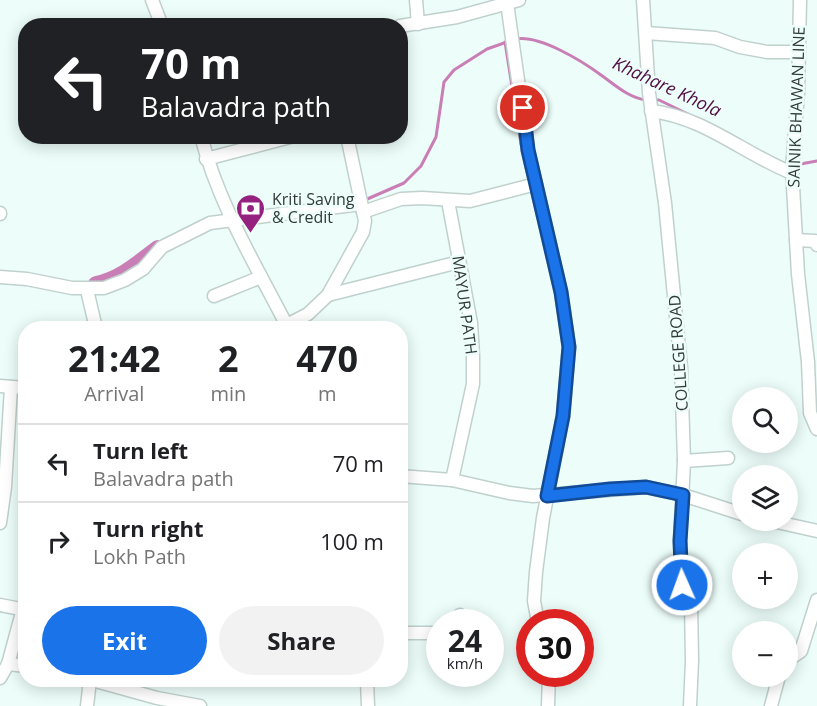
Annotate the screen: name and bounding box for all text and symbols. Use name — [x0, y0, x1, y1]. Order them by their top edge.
street label: SAINIK BHAWAN LINE — [782, 26, 810, 188]
text: 70 m — [141, 34, 241, 91]
icon: left — [42, 42, 120, 120]
water label: Khahare Khola — [609, 50, 726, 122]
pin — [497, 82, 548, 133]
text: Balavadra path — [141, 88, 331, 125]
icon: arrive — [506, 91, 539, 124]
place label: Kriti Saving & Credit — [272, 188, 355, 228]
bank icon: Kriti Saving & Credit — [235, 192, 267, 234]
street label: MAYUR PATH — [447, 254, 483, 356]
street label: COLLEGE ROAD — [663, 294, 693, 412]
text: 21:42 — [68, 334, 161, 383]
text: 2 — [218, 334, 239, 383]
text: 470 — [296, 334, 358, 383]
text: Arrival — [84, 380, 144, 407]
text: min — [210, 380, 246, 407]
text: m — [318, 380, 336, 407]
map controls — [732, 387, 798, 687]
button: search — [732, 387, 798, 453]
text: Turn left — [93, 435, 188, 465]
icon: left — [42, 447, 75, 480]
text: 70 m — [333, 448, 384, 478]
text: Balavadra path — [93, 465, 234, 492]
button: layers — [732, 465, 798, 531]
text: Turn right — [93, 513, 204, 543]
icon: right — [42, 525, 75, 558]
text: 100 m — [320, 526, 384, 556]
text: Lokh Path — [93, 543, 186, 570]
button: + — [732, 543, 798, 609]
position arrow — [650, 553, 714, 617]
button: Exit — [42, 606, 207, 675]
button: Share — [219, 606, 384, 675]
speed limit sign: 30 — [516, 609, 594, 687]
text: 24 — [448, 620, 482, 661]
button: − — [732, 621, 798, 687]
text: km/h — [447, 653, 483, 673]

